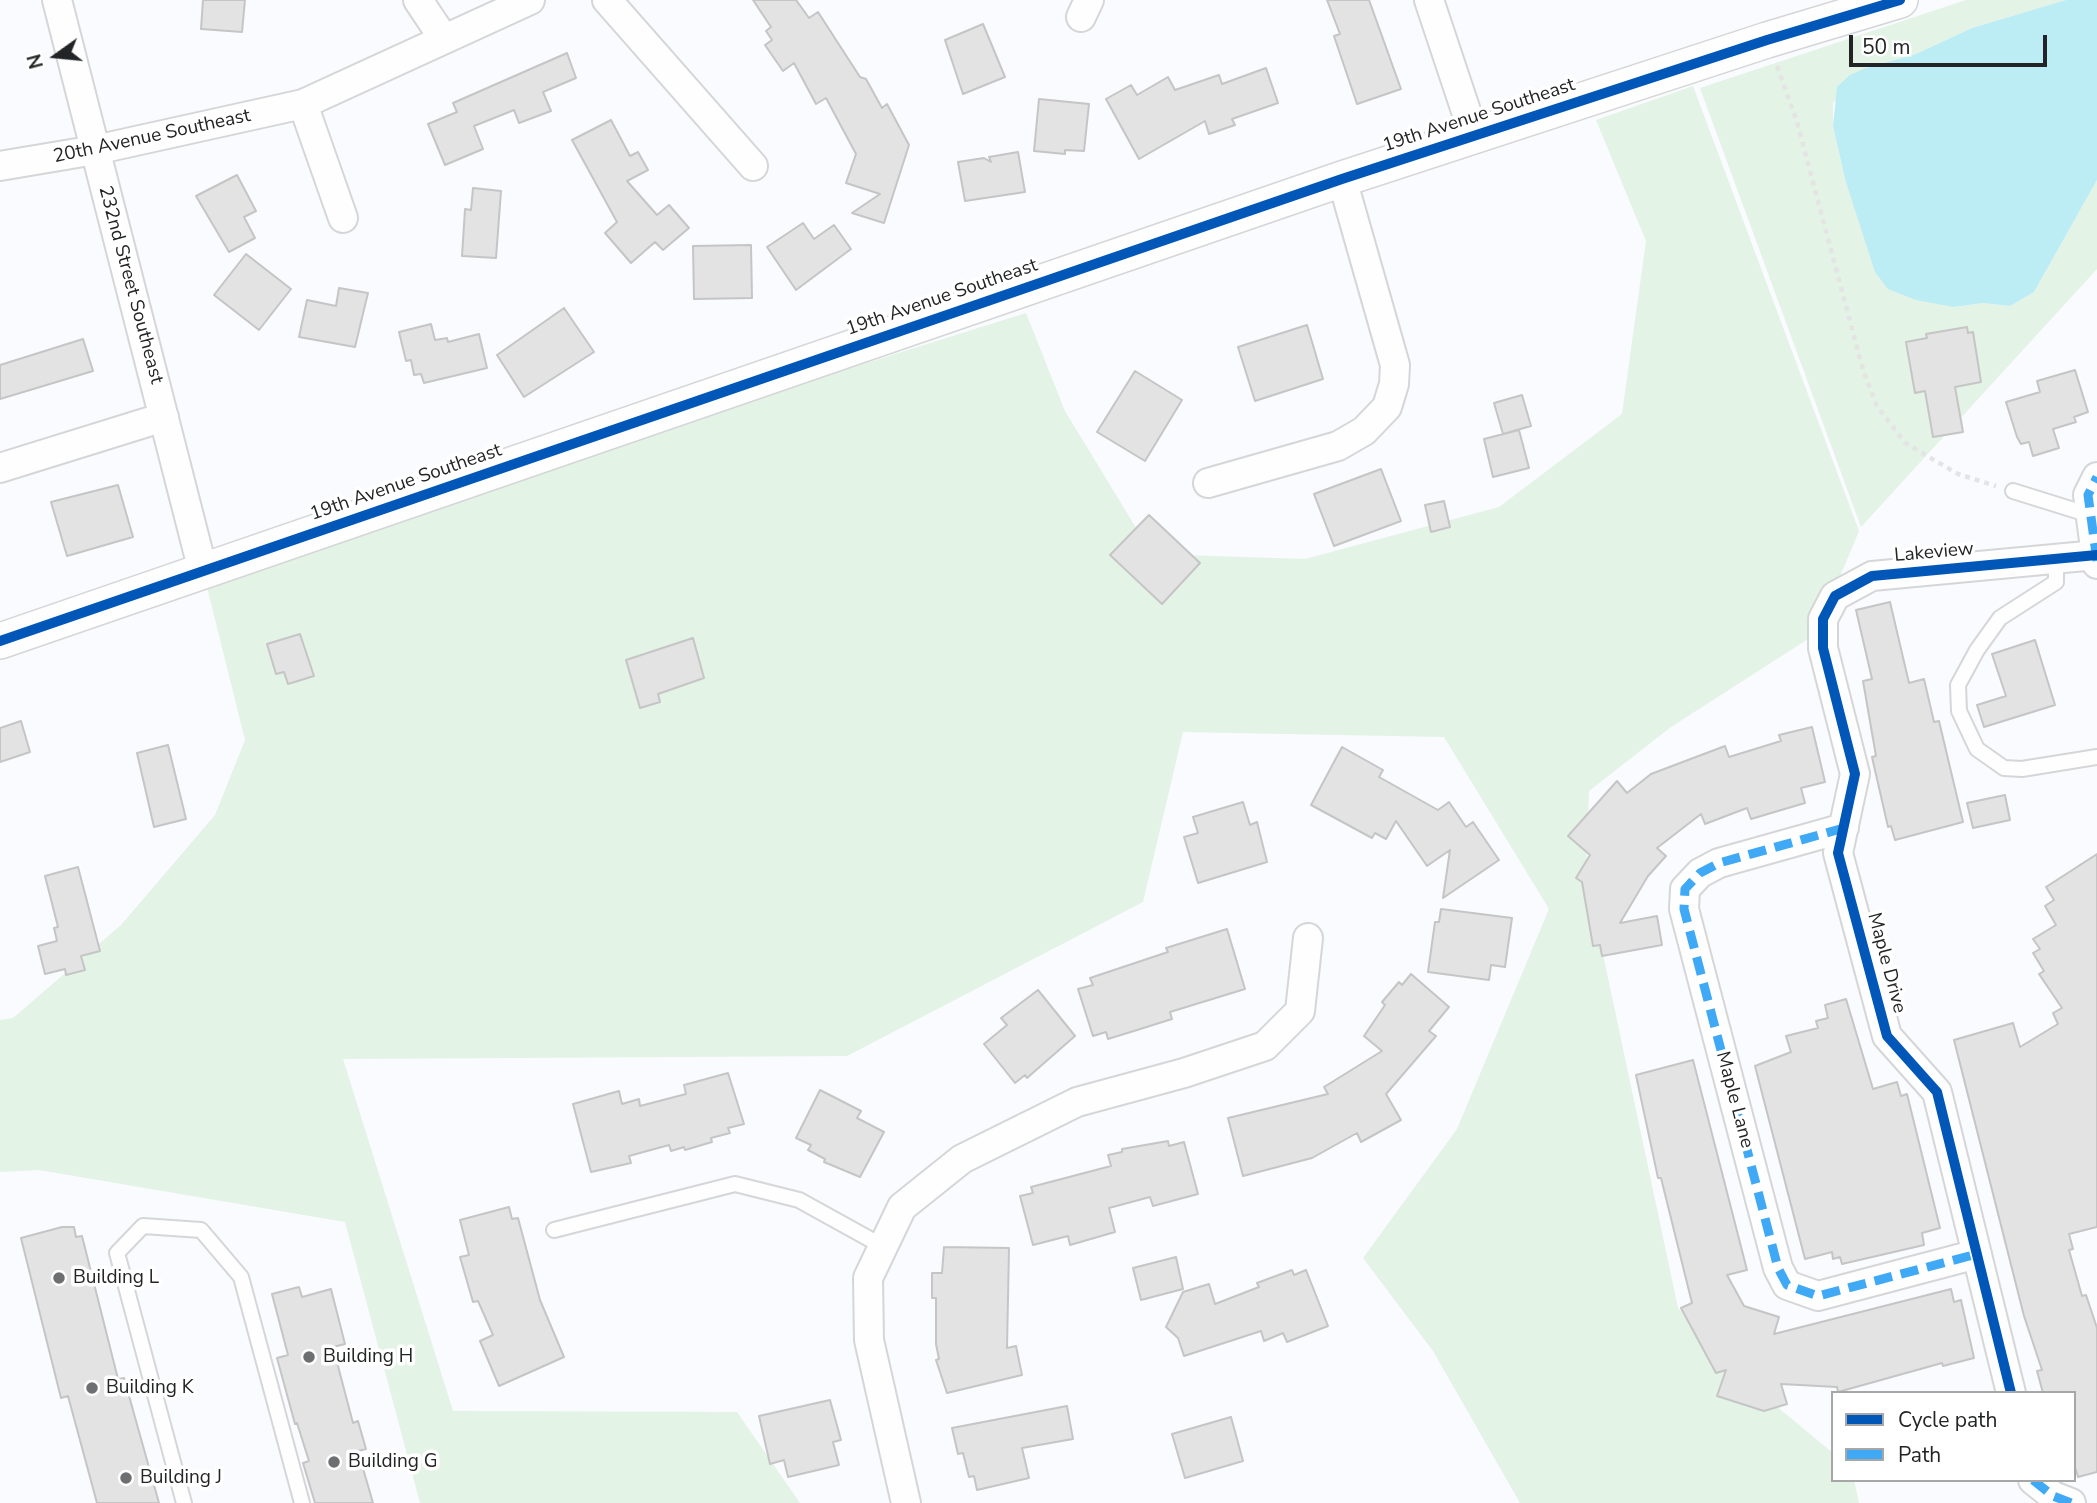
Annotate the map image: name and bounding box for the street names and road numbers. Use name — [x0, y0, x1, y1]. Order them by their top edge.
street label: 19th Avenue Southeast — [1380, 74, 1578, 158]
street label: 20th Avenue Southeast — [51, 105, 253, 169]
street label: 232nd Street Southeast — [93, 184, 167, 386]
street label: 19th Avenue Southeast — [843, 255, 1041, 341]
street label: 19th Avenue Southeast — [307, 440, 505, 526]
street label: Lakeview — [1893, 538, 1975, 568]
street label: Maple Drive — [1862, 910, 1910, 1016]
street label: Maple Lane — [1710, 1049, 1758, 1151]

